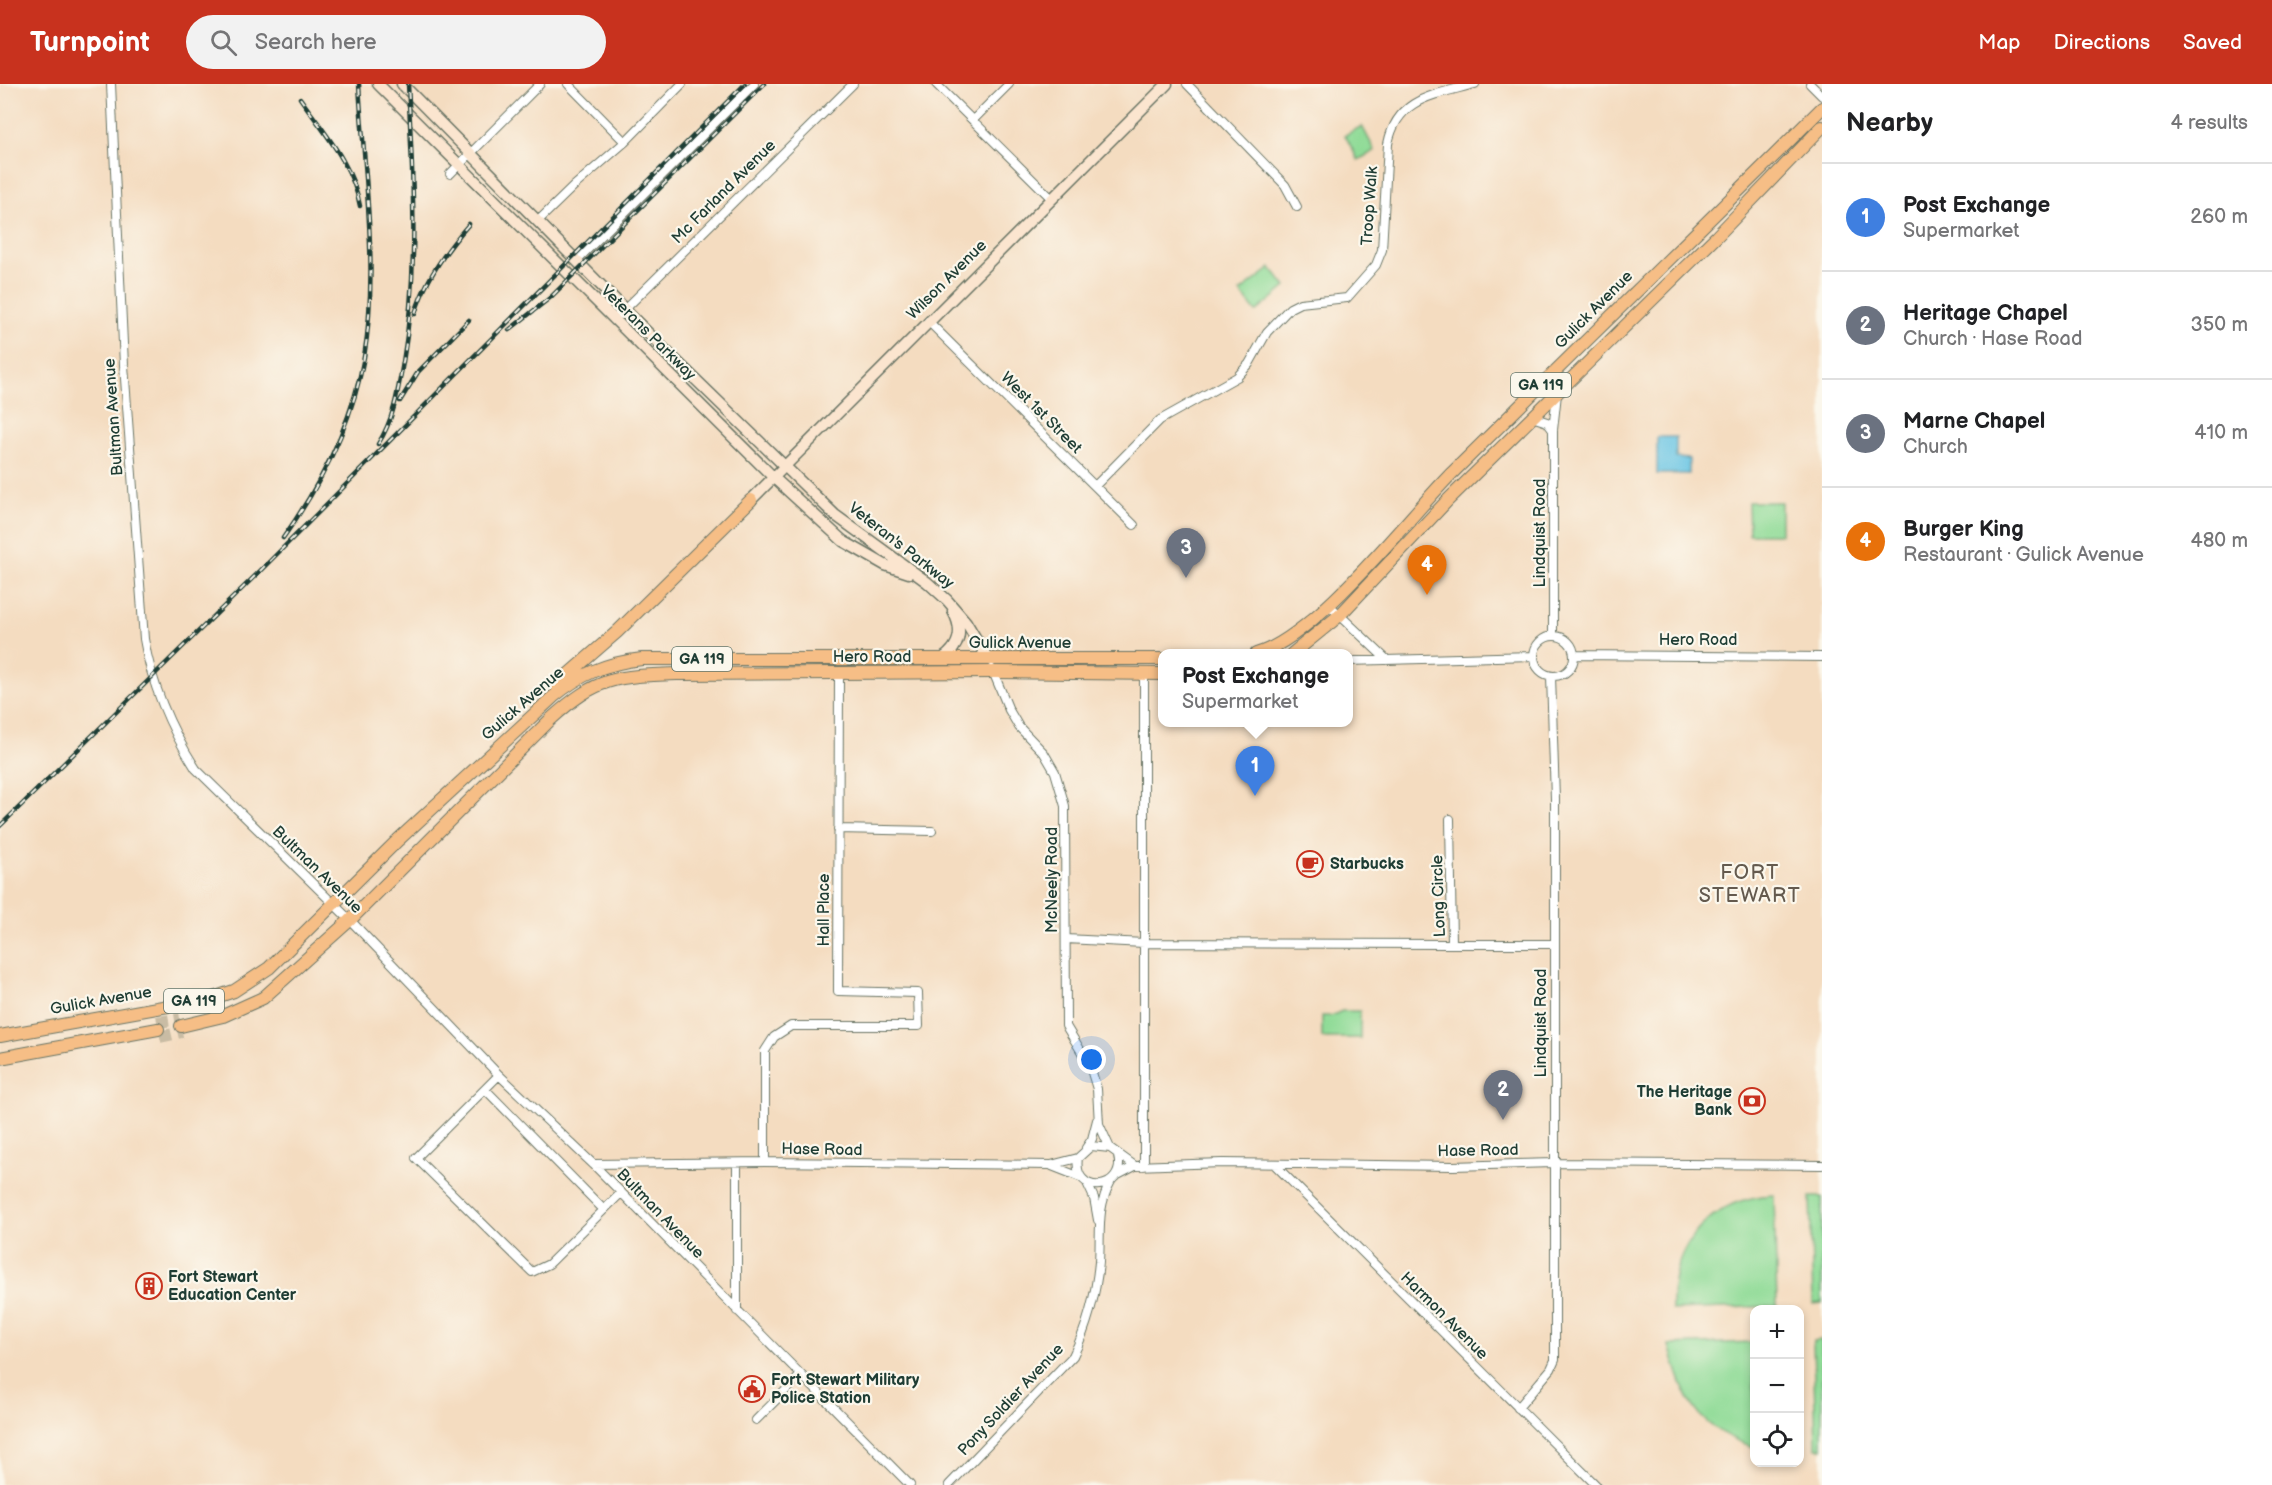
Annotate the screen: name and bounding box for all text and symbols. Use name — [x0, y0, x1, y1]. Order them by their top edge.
search box — [186, 15, 606, 69]
text: Turnpoint — [30, 26, 150, 59]
icon: search — [207, 26, 240, 59]
text: Search here — [255, 29, 377, 56]
text: Map — [1978, 30, 2021, 55]
text: Directions — [2054, 30, 2150, 55]
text: Saved — [2183, 30, 2242, 55]
text: Nearby — [1846, 108, 1933, 139]
text: 4 results — [2170, 111, 2248, 135]
street label: Mc Farland Avenue — [668, 136, 780, 248]
street label: Troop Walk — [1358, 166, 1382, 246]
text: Post Exchange — [1903, 192, 2050, 219]
text: 1 — [1861, 205, 1870, 229]
text: 260 m — [2190, 205, 2248, 229]
text: Supermarket — [1903, 219, 2019, 243]
street label: Wilson Avenue — [903, 236, 991, 324]
street label: Gulick Avenue — [1551, 267, 1637, 353]
street label: Veterans Parkway — [596, 281, 700, 385]
text: Heritage Chapel — [1903, 300, 2068, 327]
text: 2 — [1860, 313, 1871, 337]
text: 350 m — [2191, 313, 2248, 337]
text: Church · Hase Road — [1903, 327, 2082, 351]
street label: Bultman Avenue — [100, 357, 128, 476]
street label: West 1st Street — [996, 368, 1086, 458]
road number: GA 119 — [1511, 373, 1571, 397]
text: Marne Chapel — [1903, 408, 2045, 435]
text: 3 — [1860, 421, 1871, 445]
text: 410 m — [2194, 421, 2248, 445]
text: Church — [1903, 435, 1968, 459]
street label: Lindquist Road — [1531, 479, 1550, 587]
street label: Veteran's Parkway — [844, 499, 958, 594]
text: Burger King — [1903, 516, 2024, 543]
pin: 3 — [1166, 528, 1206, 578]
text: 4 — [1860, 529, 1871, 553]
text: 480 m — [2190, 529, 2248, 553]
text: Restaurant · Gulick Avenue — [1903, 543, 2144, 567]
pin: 4 — [1408, 546, 1446, 595]
street label: Hero Road — [1659, 631, 1737, 650]
street label: Gulick Avenue — [969, 634, 1072, 653]
road number: GA 119 — [672, 647, 732, 671]
street label: Hero Road — [833, 648, 911, 667]
popup — [1158, 649, 1353, 727]
street label: Gulick Avenue — [478, 663, 568, 745]
text: Post Exchange — [1182, 663, 1329, 690]
text: Supermarket — [1182, 690, 1298, 714]
pin: 1 — [1236, 746, 1274, 796]
street label: Bultman Avenue — [268, 822, 366, 918]
street label: McNeely Road — [1043, 827, 1062, 933]
cafe icon: Starbucks — [1295, 849, 1325, 879]
street label: Long Circle — [1428, 854, 1450, 938]
place label: Starbucks — [1330, 855, 1404, 874]
district label: FORT STEWART — [1699, 861, 1801, 908]
street label: Hall Place — [815, 873, 834, 946]
street label: Lindquist Road — [1532, 969, 1551, 1077]
street label: Gulick Avenue — [49, 983, 154, 1019]
road number: GA 119 — [164, 989, 224, 1013]
your location — [1077, 1045, 1106, 1074]
pin: 2 — [1484, 1070, 1522, 1120]
place label: The Heritage Bank — [1637, 1083, 1733, 1120]
bank icon: The Heritage Bank — [1737, 1086, 1767, 1116]
street label: Hase Road — [781, 1140, 863, 1160]
street label: Hase Road — [1437, 1141, 1519, 1161]
street label: Bultman Avenue — [612, 1165, 708, 1263]
place label: Fort Stewart Education Center — [168, 1268, 297, 1305]
street label: Harmon Avenue — [1396, 1268, 1492, 1364]
building icon: Fort Stewart Education Center — [134, 1271, 164, 1301]
map controls — [1750, 1305, 1804, 1467]
button: + — [1750, 1305, 1804, 1359]
street label: Pony Soldier Avenue — [954, 1340, 1068, 1460]
button: − — [1750, 1359, 1804, 1413]
place label: Fort Stewart Military Police Station — [771, 1371, 920, 1408]
public building icon: Fort Stewart Military Police Station — [737, 1374, 767, 1404]
button: locate — [1750, 1413, 1804, 1467]

